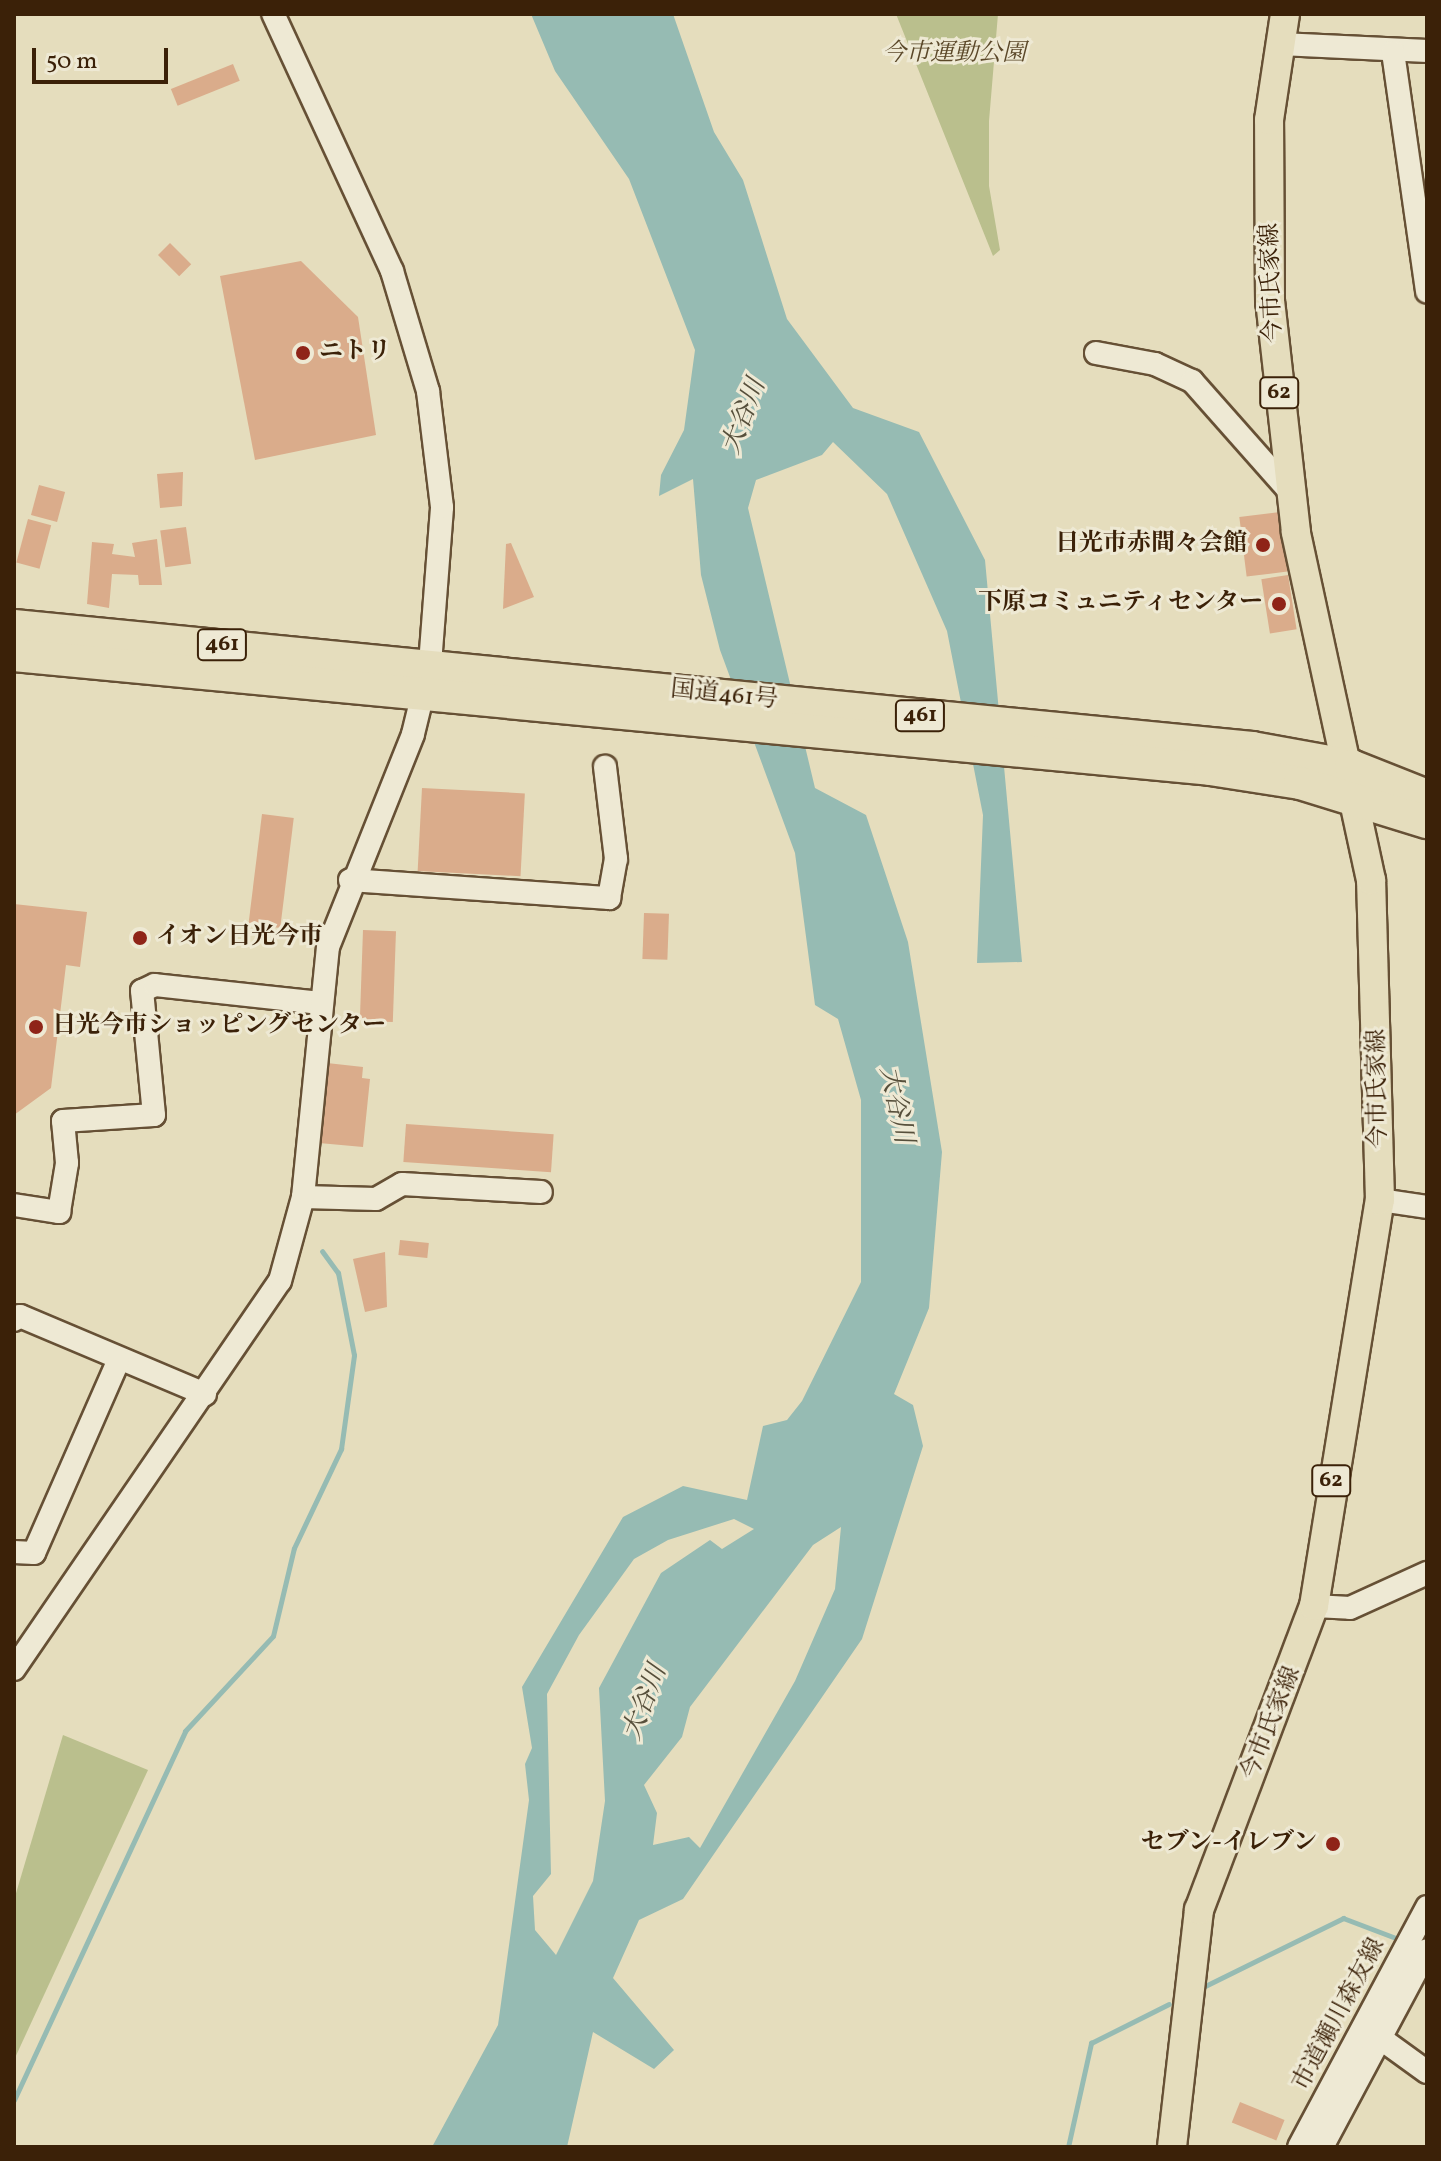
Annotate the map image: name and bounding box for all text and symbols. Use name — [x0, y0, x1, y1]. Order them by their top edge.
scale bar — [36, 32, 172, 82]
park label: 今市運動公園 — [882, 41, 1026, 69]
text: 50 m — [46, 45, 98, 79]
street label: 今市氏家線 — [1257, 223, 1289, 343]
place label: ニトリ — [319, 339, 391, 367]
marker: ニトリ — [294, 344, 312, 362]
water label: 大谷川 — [716, 375, 774, 459]
road number: 62 — [1259, 375, 1299, 411]
place label: 日光市赤間々会館 — [1055, 531, 1247, 559]
marker: 日光市赤間々会館 — [1254, 536, 1272, 554]
place label: 下原コミュニティセンター — [975, 590, 1263, 618]
marker: 下原コミュニティセンター — [1270, 595, 1288, 613]
road number: 461 — [196, 627, 248, 663]
street label: 国道461号 — [669, 676, 779, 716]
road number: 461 — [894, 698, 946, 734]
place label: イオン日光今市 — [156, 924, 324, 952]
marker: イオン日光今市 — [131, 929, 149, 947]
place label: 日光今市ショッピングセンター — [52, 1013, 388, 1041]
marker: 日光今市ショッピングセンター — [27, 1018, 45, 1036]
street label: 今市氏家線 — [1364, 1029, 1394, 1149]
water label: 大谷川 — [872, 1064, 918, 1146]
road number: 62 — [1311, 1463, 1351, 1499]
water label: 大谷川 — [617, 1661, 675, 1745]
street label: 今市氏家線 — [1236, 1663, 1308, 1785]
place label: セブン-イレブン — [1139, 1830, 1317, 1858]
marker: セブン-イレブン — [1324, 1835, 1342, 1853]
street label: 市道瀬川森友線 — [1288, 1934, 1392, 2096]

